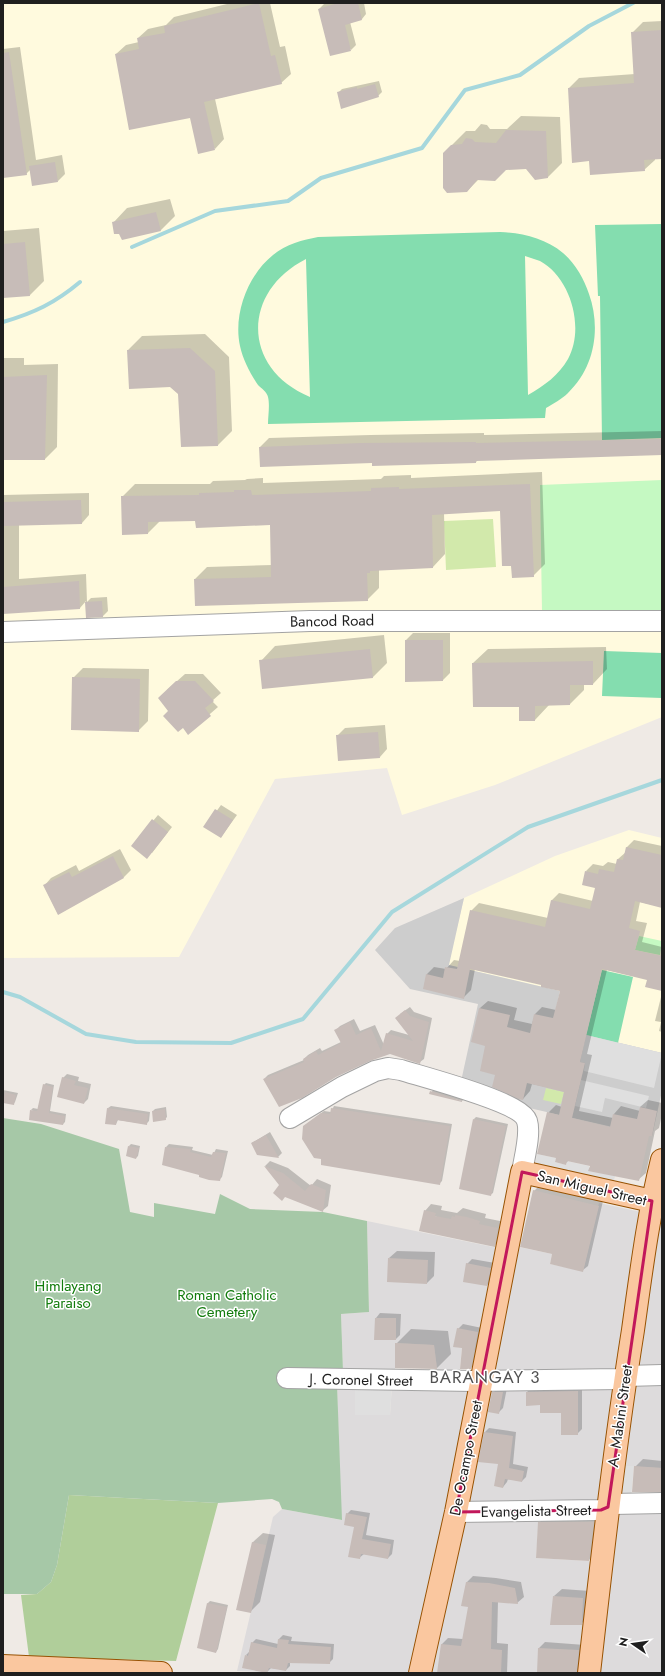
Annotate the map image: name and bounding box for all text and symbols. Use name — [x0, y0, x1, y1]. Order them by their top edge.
street label: Bancod Road — [290, 609, 374, 633]
street label: San Miguel Street — [535, 1165, 649, 1211]
park label: Himlayang Paraiso — [34, 1275, 102, 1314]
park label: Roman Catholic Cemetery — [177, 1284, 277, 1323]
street label: A. Mabini Street — [602, 1363, 638, 1469]
district label: BARANGAY 3 — [430, 1365, 540, 1389]
street label: J. Coronel Street — [307, 1368, 413, 1392]
street label: De Ocampo Street — [444, 1398, 488, 1518]
street label: Evangelista Street — [480, 1499, 592, 1523]
north arrow — [613, 1624, 653, 1664]
text: N — [614, 1636, 632, 1648]

